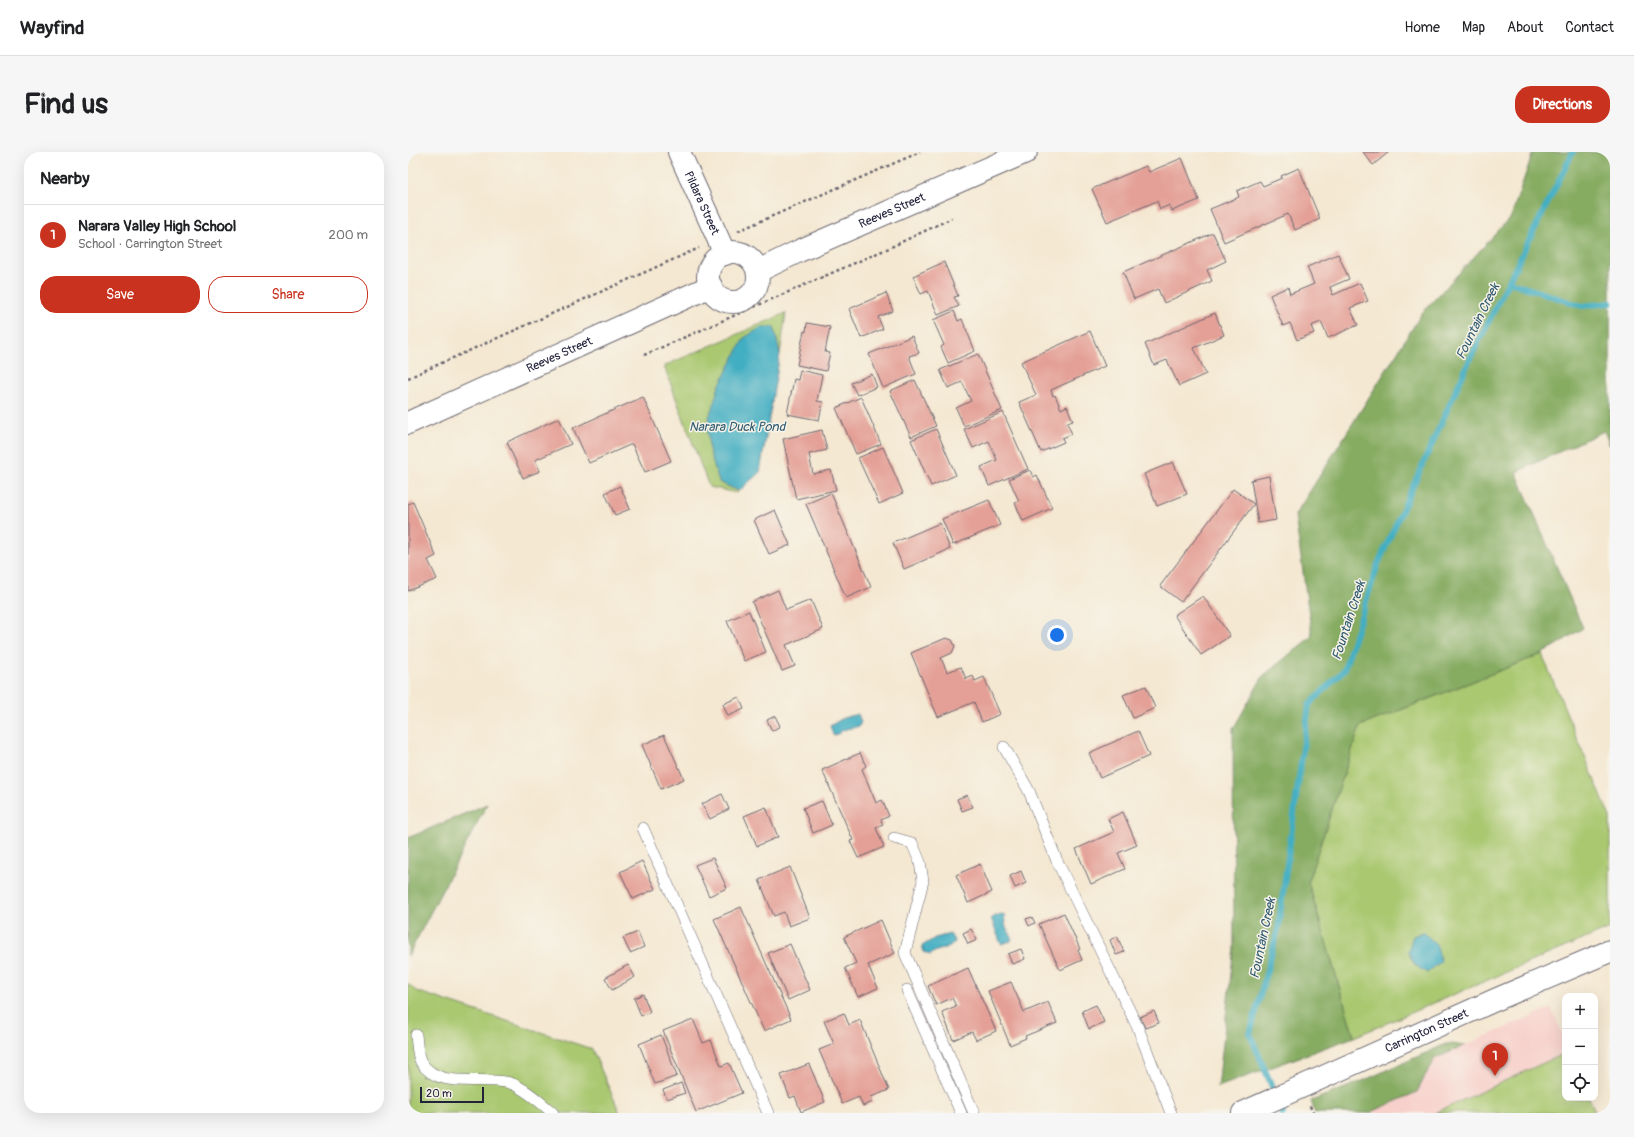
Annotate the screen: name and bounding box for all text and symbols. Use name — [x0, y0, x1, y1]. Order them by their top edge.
text: Wayfind — [20, 16, 84, 40]
text: Home — [1405, 19, 1440, 36]
text: Map — [1462, 19, 1485, 36]
text: About — [1507, 19, 1543, 36]
text: Contact — [1565, 19, 1614, 36]
button: Directions — [1515, 86, 1610, 123]
text: Find us — [24, 87, 108, 122]
text: Nearby — [40, 168, 89, 189]
street label: Pildara Street — [681, 169, 722, 238]
street label: Reeves Street — [857, 190, 928, 232]
text: Narara Valley High School — [78, 217, 236, 236]
text: 1 — [50, 227, 56, 243]
text: 200 m — [329, 227, 368, 243]
text: School · Carrington Street — [78, 236, 222, 252]
button: Save — [40, 276, 200, 313]
button: Share — [208, 276, 368, 313]
water label: Fountain Creek — [1453, 280, 1504, 362]
street label: Reeves Street — [524, 334, 595, 376]
water label: Narara Duck Pond — [689, 419, 787, 435]
water label: Fountain Creek — [1329, 577, 1370, 662]
your location — [1047, 625, 1067, 645]
water label: Fountain Creek — [1247, 895, 1280, 980]
map controls — [1562, 993, 1598, 1101]
button: + — [1562, 993, 1598, 1029]
street label: Carrington Street — [1383, 1006, 1471, 1056]
button: − — [1562, 1029, 1598, 1065]
pin: 1 — [1482, 1043, 1508, 1076]
button: locate — [1562, 1065, 1598, 1101]
scale bar — [420, 1085, 484, 1104]
text: 20 m — [426, 1087, 452, 1100]

